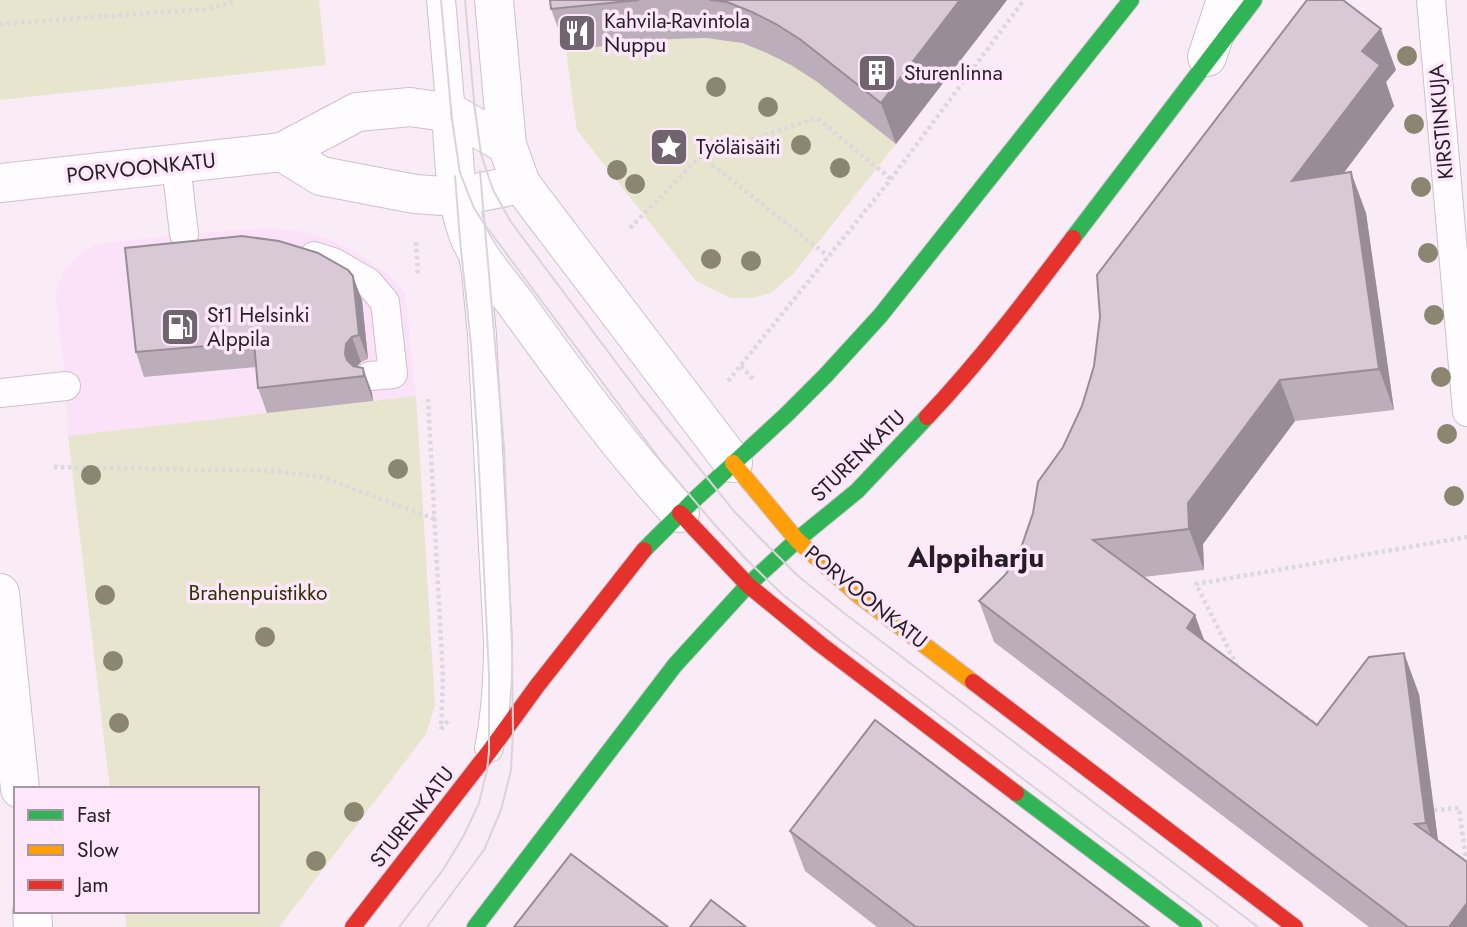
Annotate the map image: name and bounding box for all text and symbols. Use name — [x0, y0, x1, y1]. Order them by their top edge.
place label: Kahvila-Ravintola Nuppu — [604, 6, 750, 60]
restaurant icon: Kahvila-Ravintola Nuppu — [556, 12, 598, 54]
building icon: Sturenlinna — [856, 52, 898, 94]
place label: Sturenlinna — [904, 58, 1003, 88]
street label: KIRSTINKUJA — [1421, 63, 1461, 181]
place icon: Työläisäiti — [648, 126, 690, 168]
place label: Työläisäiti — [696, 132, 781, 162]
street label: PORVOONKATU — [65, 145, 217, 191]
place label: St1 Helsinki Alppila — [207, 300, 310, 354]
fuel station icon: St1 Helsinki Alppila — [159, 306, 201, 348]
street label: STURENKATU — [804, 403, 912, 509]
district label: Alppiharju — [907, 537, 1044, 578]
street label: PORVOONKATU — [798, 538, 934, 656]
park label: Brahenpuistikko — [189, 578, 327, 608]
street label: STURENKATU — [363, 760, 461, 874]
legend — [14, 787, 259, 913]
text: Fast — [77, 800, 110, 830]
text: Slow — [77, 835, 119, 865]
text: Jam — [74, 870, 109, 900]

